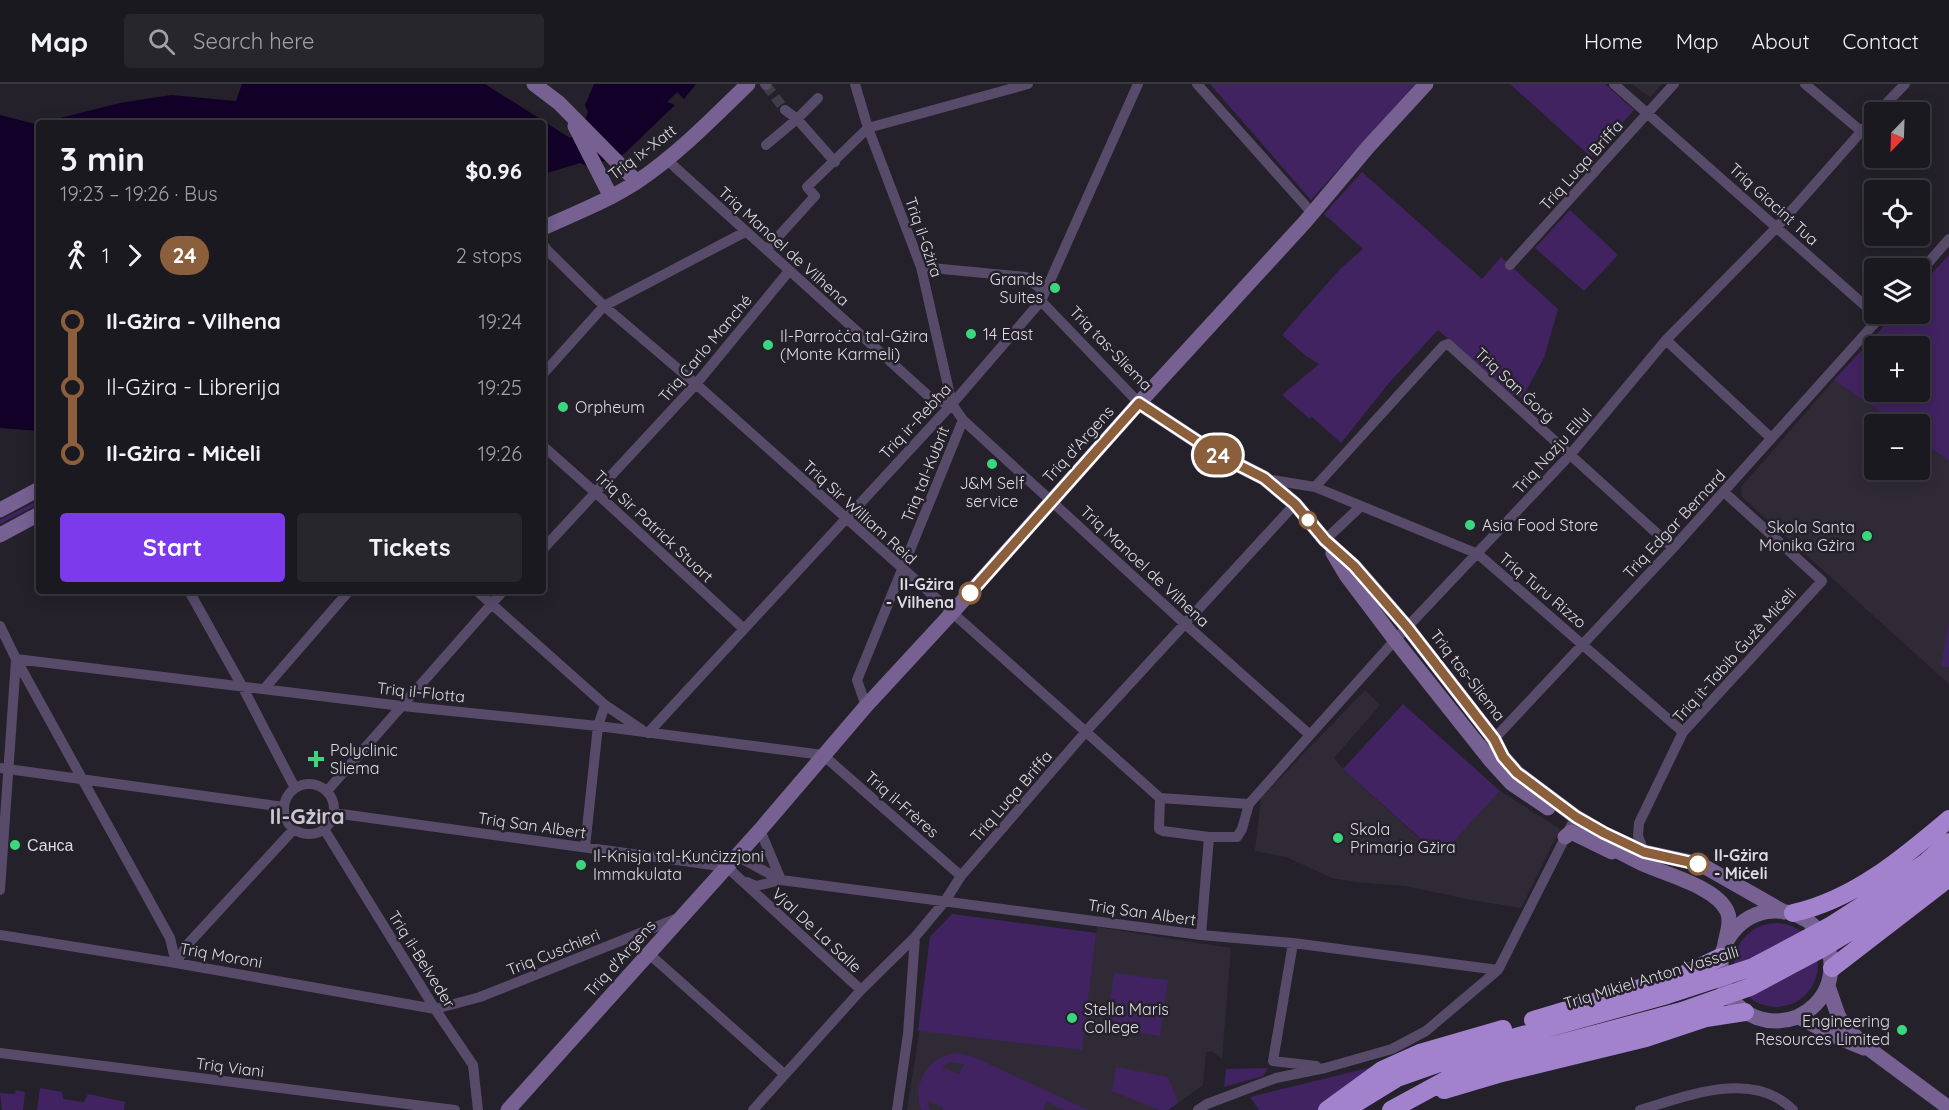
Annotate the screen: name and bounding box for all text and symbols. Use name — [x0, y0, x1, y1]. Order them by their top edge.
search box — [124, 14, 544, 68]
text: Map — [30, 24, 88, 59]
icon: search — [145, 25, 178, 58]
text: Search here — [193, 27, 315, 55]
text: Home — [1584, 28, 1643, 54]
text: Map — [1676, 28, 1719, 54]
text: About — [1752, 28, 1810, 54]
text: Contact — [1843, 28, 1919, 54]
north arrow — [1864, 102, 1930, 168]
map controls — [1864, 102, 1930, 480]
street label: Triq Luqa Briffa — [1535, 116, 1627, 214]
street label: Triq ix-Xatt — [604, 120, 680, 184]
text: 3 min — [60, 138, 145, 179]
text: $0.96 — [465, 157, 522, 185]
street label: Triq Giacint Tua — [1725, 158, 1823, 250]
button: locate — [1864, 180, 1930, 246]
text: 19:23 – 19:26 · Bus — [60, 181, 218, 206]
street label: Triq Manoel de Vilhena — [714, 182, 854, 310]
street label: Triq il-Gżira — [901, 194, 947, 280]
icon: walk — [60, 239, 93, 272]
icon: forward — [118, 239, 151, 272]
text: 24 — [172, 242, 197, 268]
text: 1 — [102, 243, 109, 268]
text: 2 stops — [456, 243, 522, 268]
button: layers — [1864, 258, 1930, 324]
place label: Grands Suites — [990, 269, 1043, 307]
marker: Grands Suites — [1048, 281, 1062, 295]
street label: Triq Carlo Manché — [654, 290, 756, 406]
street label: Triq tas-Sliema — [1065, 301, 1157, 395]
text: Il-Gżira - Vilhena — [106, 307, 281, 335]
text: 19:24 — [478, 309, 522, 334]
place label: 14 East — [983, 324, 1033, 344]
place label: Il-Parroċċa tal-Gżira (Monte Karmeli) — [780, 326, 928, 364]
marker: 14 East — [964, 327, 978, 341]
button: + — [1864, 336, 1930, 402]
marker: Il-Parroċċa tal-Gżira (Monte Karmeli) — [761, 338, 775, 352]
street label: Triq San Ġorġ — [1471, 343, 1559, 427]
text: Il-Gżira - Librerija — [106, 373, 280, 401]
text: 19:25 — [478, 375, 522, 400]
street label: Triq ir-Rebħa — [875, 379, 955, 463]
place label: Orpheum — [575, 397, 645, 417]
marker: Orpheum — [556, 400, 570, 414]
street label: Triq d'Argens — [1038, 401, 1118, 487]
street label: Triq Nazju Ellul — [1508, 404, 1596, 498]
button: − — [1864, 414, 1930, 480]
street label: Triq tal-Kubrit — [897, 423, 953, 525]
line badge: 24 — [1191, 436, 1245, 475]
text: Il-Gżira - Miċeli — [106, 439, 261, 467]
text: 19:26 — [478, 441, 522, 466]
text: 24 — [1206, 442, 1230, 468]
street label: Triq Sir William Reid — [799, 456, 921, 568]
marker: J&M Self service — [985, 457, 999, 471]
street label: Triq Sir Patrick Stuart — [590, 466, 718, 586]
street label: Triq Edgar Bernard — [1619, 466, 1729, 582]
place label: J&M Self service — [959, 473, 1025, 511]
street label: Triq Manoel de Vilhena — [1076, 501, 1214, 631]
unlabelled marker — [1299, 511, 1317, 529]
button: Start — [60, 513, 285, 582]
button: Tickets — [297, 513, 522, 582]
place label: Asia Food Store — [1482, 515, 1598, 535]
place label: Skola Santa Monika Gżira — [1759, 517, 1855, 555]
marker: Asia Food Store — [1463, 518, 1477, 532]
marker: Skola Santa Monika Gżira — [1860, 529, 1874, 543]
street label: Triq Turu Rizzo — [1495, 548, 1591, 632]
place label: Il-Gżira - Vilhena — [886, 574, 954, 612]
marker: Il-Gżira - Vilhena — [959, 582, 981, 604]
street label: Triq it-Tabib Ġużè Miċeli — [1668, 583, 1800, 727]
street label: Triq tas-Sliema — [1426, 625, 1510, 725]
street label: Triq il-Flotta — [376, 677, 466, 707]
place label: Polyclinic Sliema — [330, 740, 398, 778]
street label: Triq Luqa Briffa — [966, 746, 1056, 846]
marker: Polyclinic Sliema — [307, 750, 325, 768]
street label: Triq il-Frères — [861, 766, 943, 842]
district label: Il-Gżira — [270, 802, 344, 830]
street label: Triq San Albert — [477, 808, 587, 842]
place label: Skola Primarja Gżira — [1350, 819, 1456, 857]
marker: Skola Primarja Gżira — [1331, 831, 1345, 845]
place label: Санса — [27, 835, 73, 855]
marker: Санса — [8, 838, 22, 852]
place label: Il-Gżira - Miċeli — [1714, 845, 1769, 883]
place label: Il-Knisja tal-Kunċizzjoni Immakulata — [593, 846, 764, 884]
marker: Il-Gżira - Miċeli — [1687, 853, 1709, 875]
marker: Il-Knisja tal-Kunċizzjoni Immakulata — [574, 858, 588, 872]
street label: Vjal De La Salle — [768, 883, 866, 977]
street label: Triq San Albert — [1087, 895, 1197, 929]
street label: Triq il-Belveder — [384, 907, 460, 1011]
street label: Triq d'Argens — [580, 915, 660, 1001]
street label: Triq Cuschieri — [503, 924, 603, 980]
street label: Triq Moroni — [178, 938, 264, 972]
street label: Triq Mikiel Anton Vassalli — [1561, 941, 1741, 1013]
place label: Stella Maris College — [1084, 999, 1169, 1037]
marker: Stella Maris College — [1065, 1011, 1079, 1025]
place label: Engineering Resources Limited — [1755, 1011, 1890, 1049]
marker: Engineering Resources Limited — [1895, 1023, 1909, 1037]
street label: Triq Viani — [195, 1053, 265, 1081]

